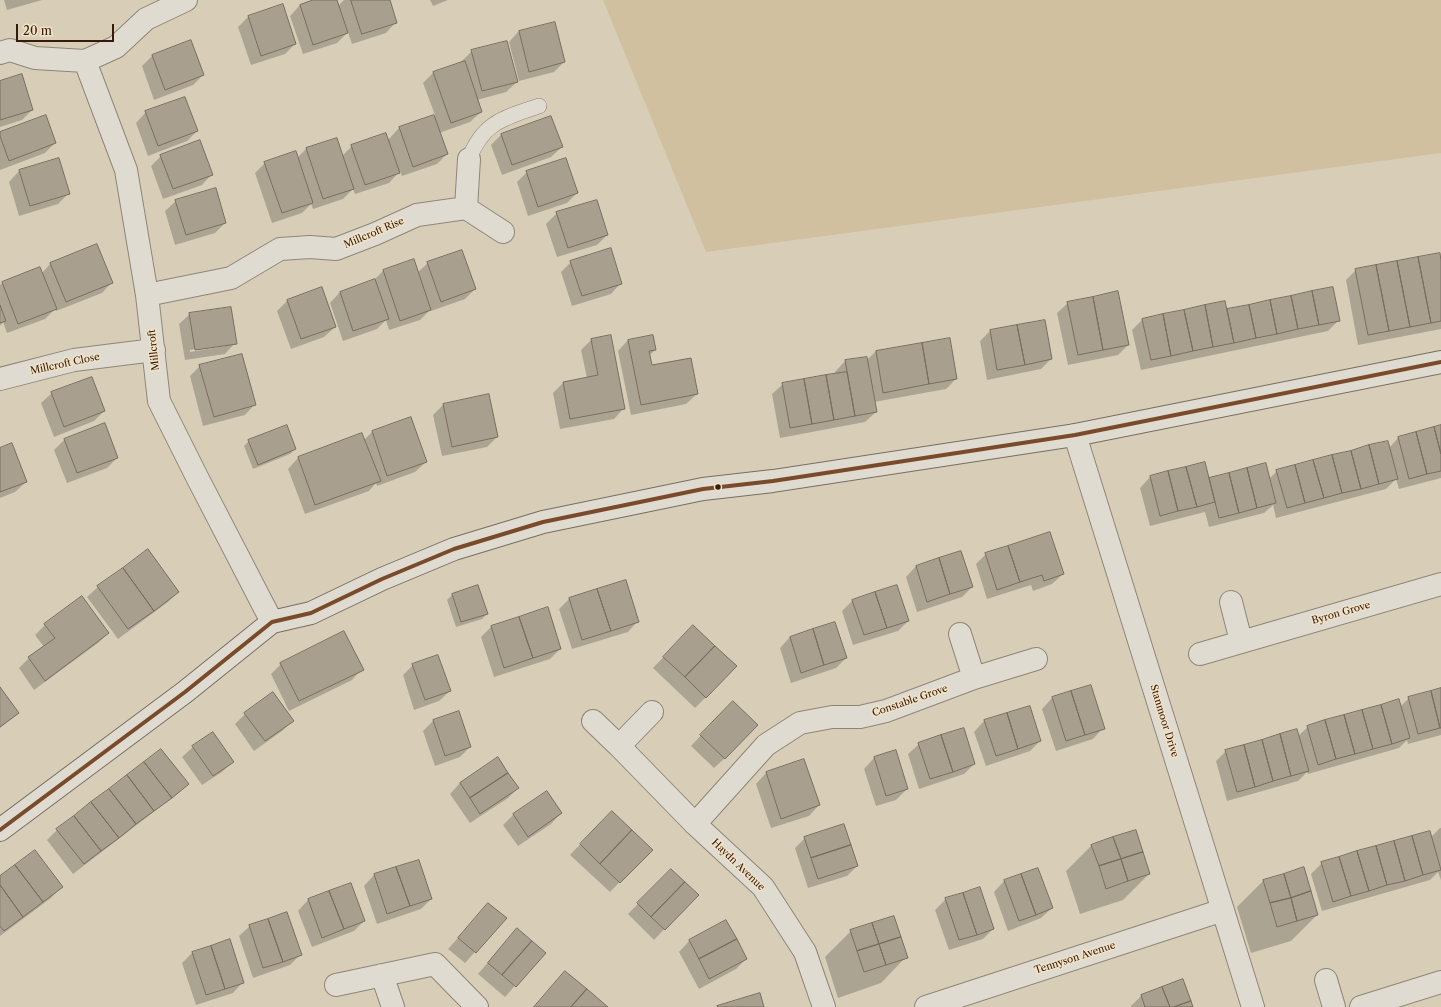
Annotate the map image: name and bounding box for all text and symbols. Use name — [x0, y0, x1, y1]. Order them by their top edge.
scale bar — [18, 16, 116, 42]
text: 20 m — [23, 23, 52, 38]
street label: Millcroft Rise — [342, 215, 406, 251]
street label: Millcroft — [146, 329, 162, 371]
street label: Millcroft Close — [29, 351, 101, 377]
unlabelled marker — [713, 482, 723, 492]
street label: Byron Grove — [1310, 599, 1372, 627]
street label: Constable Grove — [871, 682, 949, 720]
street label: Stanmoor Drive — [1147, 683, 1181, 759]
street label: Haydn Avenue — [709, 837, 767, 893]
street label: Tennyson Avenue — [1033, 939, 1117, 977]

